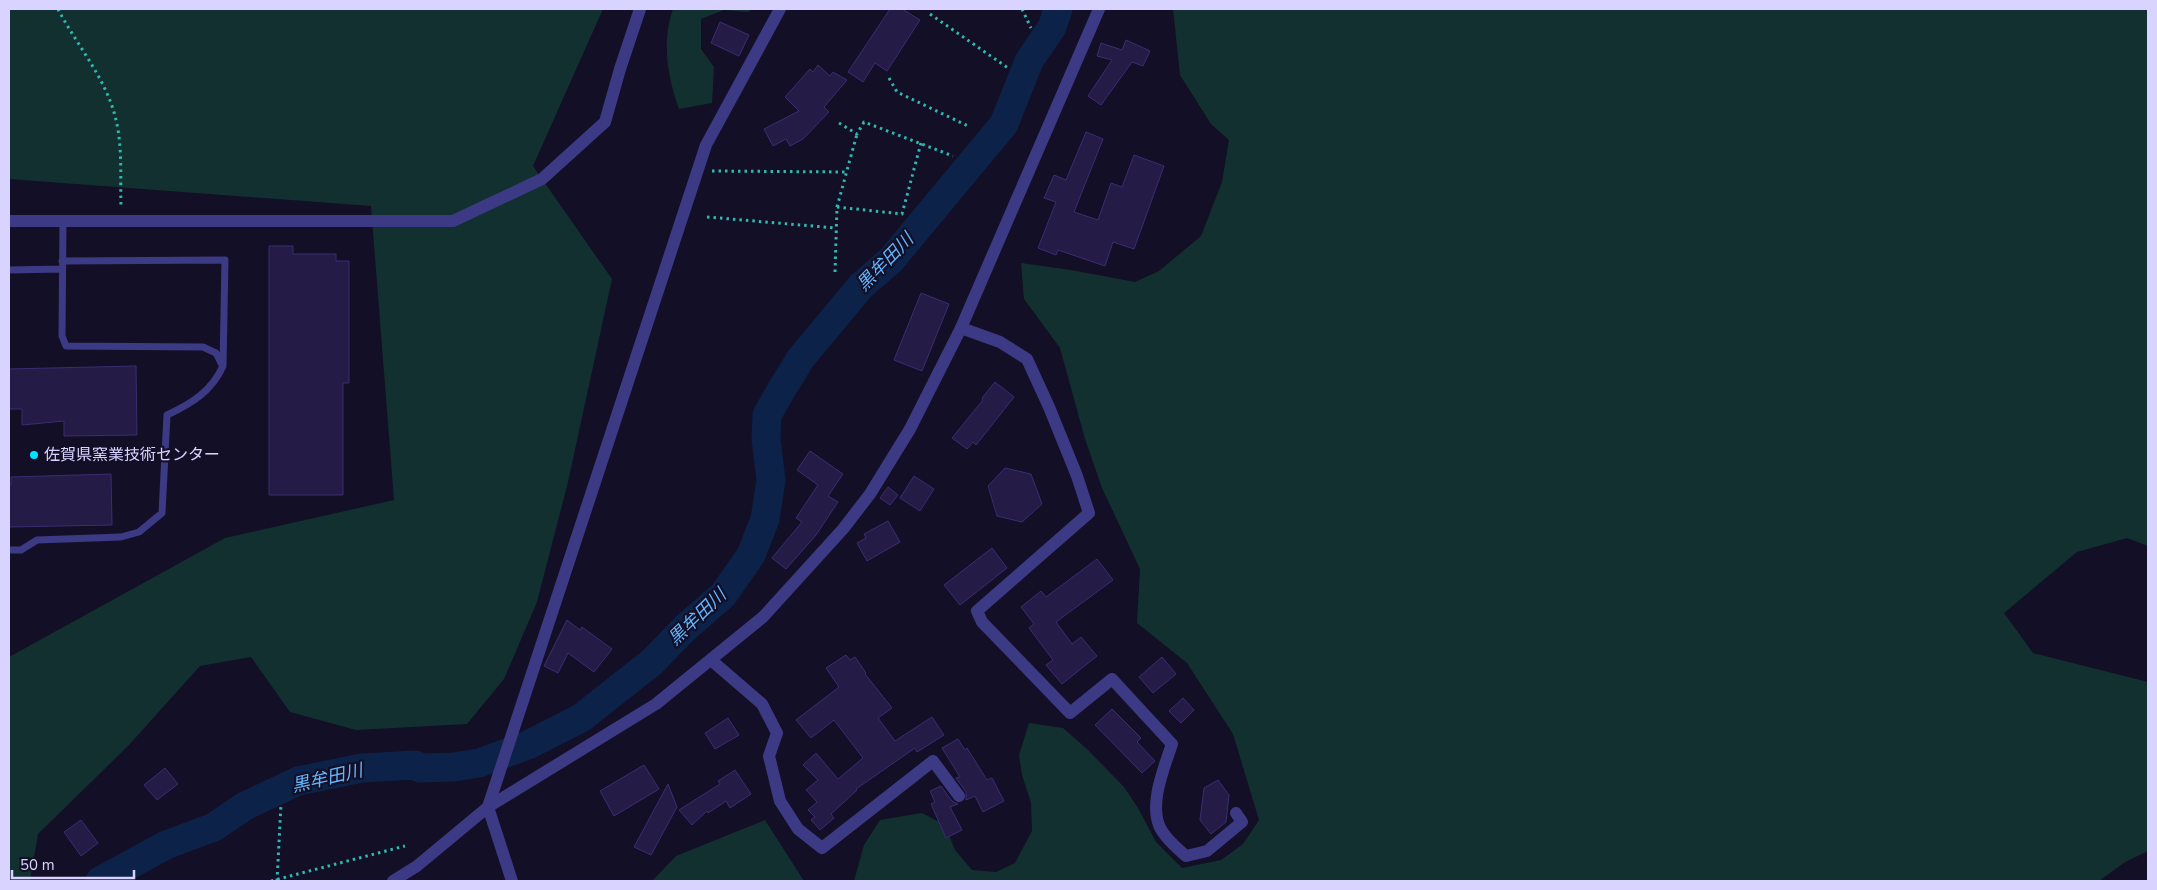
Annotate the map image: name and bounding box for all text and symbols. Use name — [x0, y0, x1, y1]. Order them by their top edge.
water label: 黒牟田川 — [851, 226, 920, 296]
place label: 佐賀県窯業技術センター — [44, 444, 220, 466]
marker: 佐賀県窯業技術センター — [28, 449, 40, 461]
water label: 黒牟田川 — [663, 582, 733, 651]
water label: 黒牟田川 — [289, 758, 367, 798]
scale bar — [12, 848, 135, 880]
text: 50 m — [20, 855, 55, 875]

